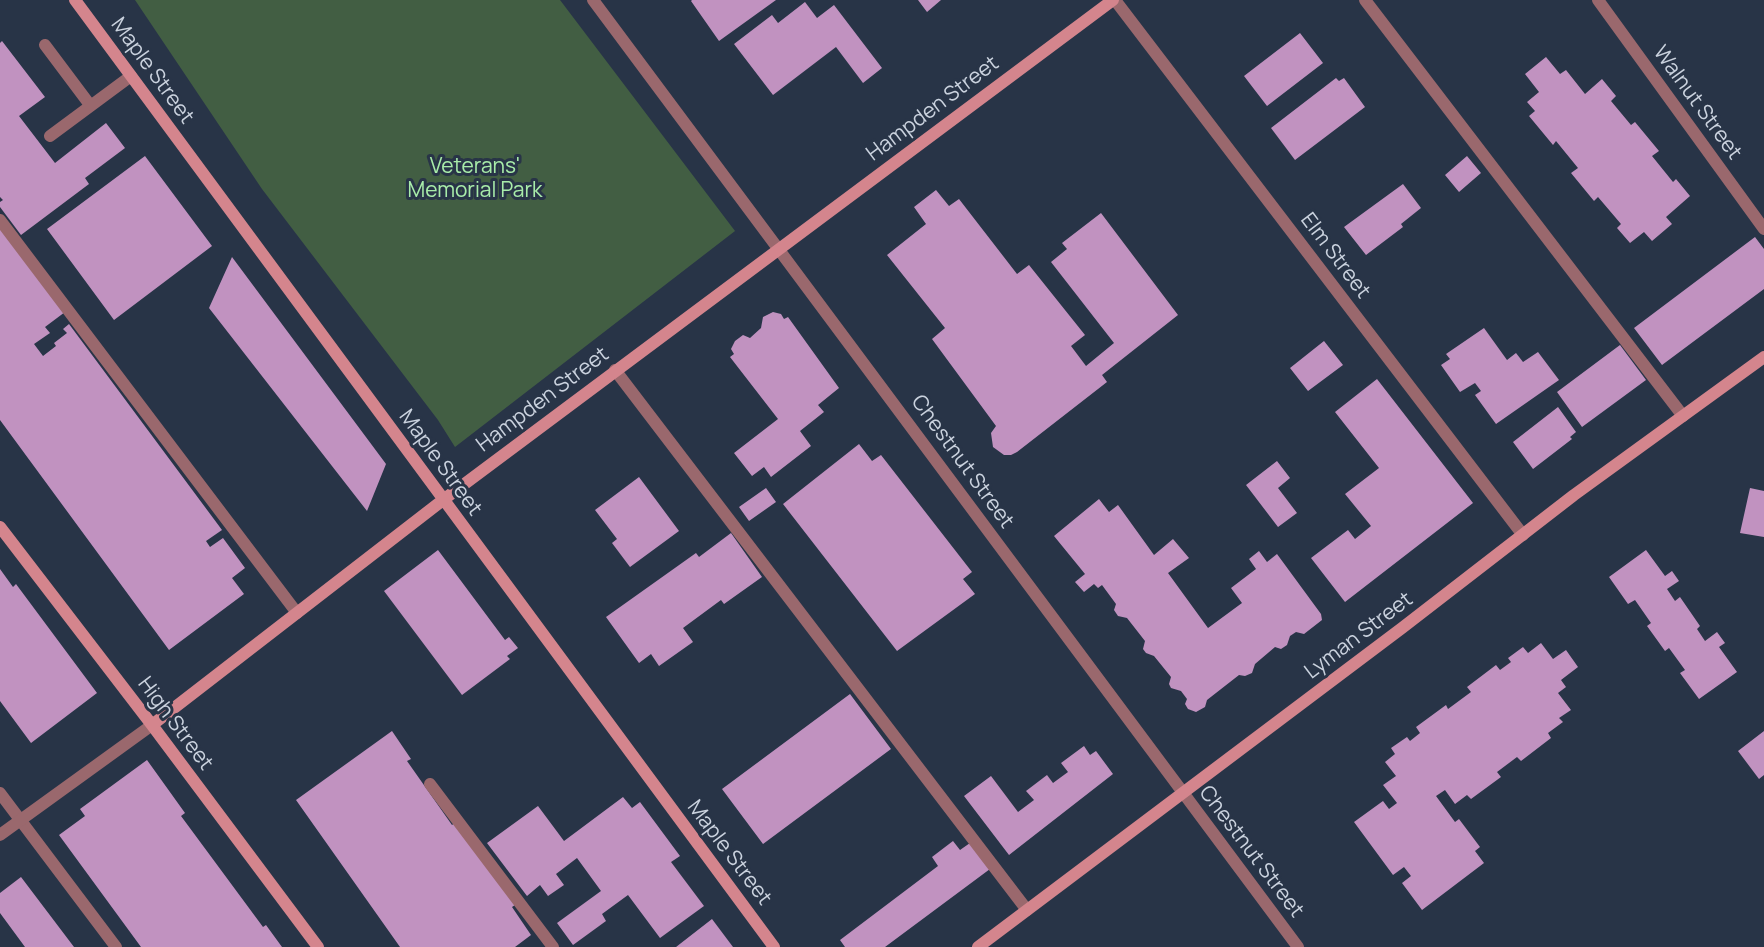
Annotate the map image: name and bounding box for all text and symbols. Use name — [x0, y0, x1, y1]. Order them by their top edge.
street label: Maple Street — [105, 13, 199, 129]
street label: Walnut Street — [1647, 41, 1747, 165]
street label: Hampden Street — [862, 51, 1004, 167]
park label: Veterans' Memorial Park — [408, 154, 542, 204]
street label: Elm Street — [1295, 208, 1375, 304]
street label: Hampden Street — [472, 342, 614, 458]
street label: Chestnut Street — [905, 391, 1019, 533]
street label: Maple Street — [393, 405, 487, 521]
street label: Lyman Street — [1300, 587, 1418, 685]
street label: High Street — [132, 672, 218, 776]
street label: Chestnut Street — [1193, 781, 1309, 923]
street label: Maple Street — [681, 796, 777, 910]

